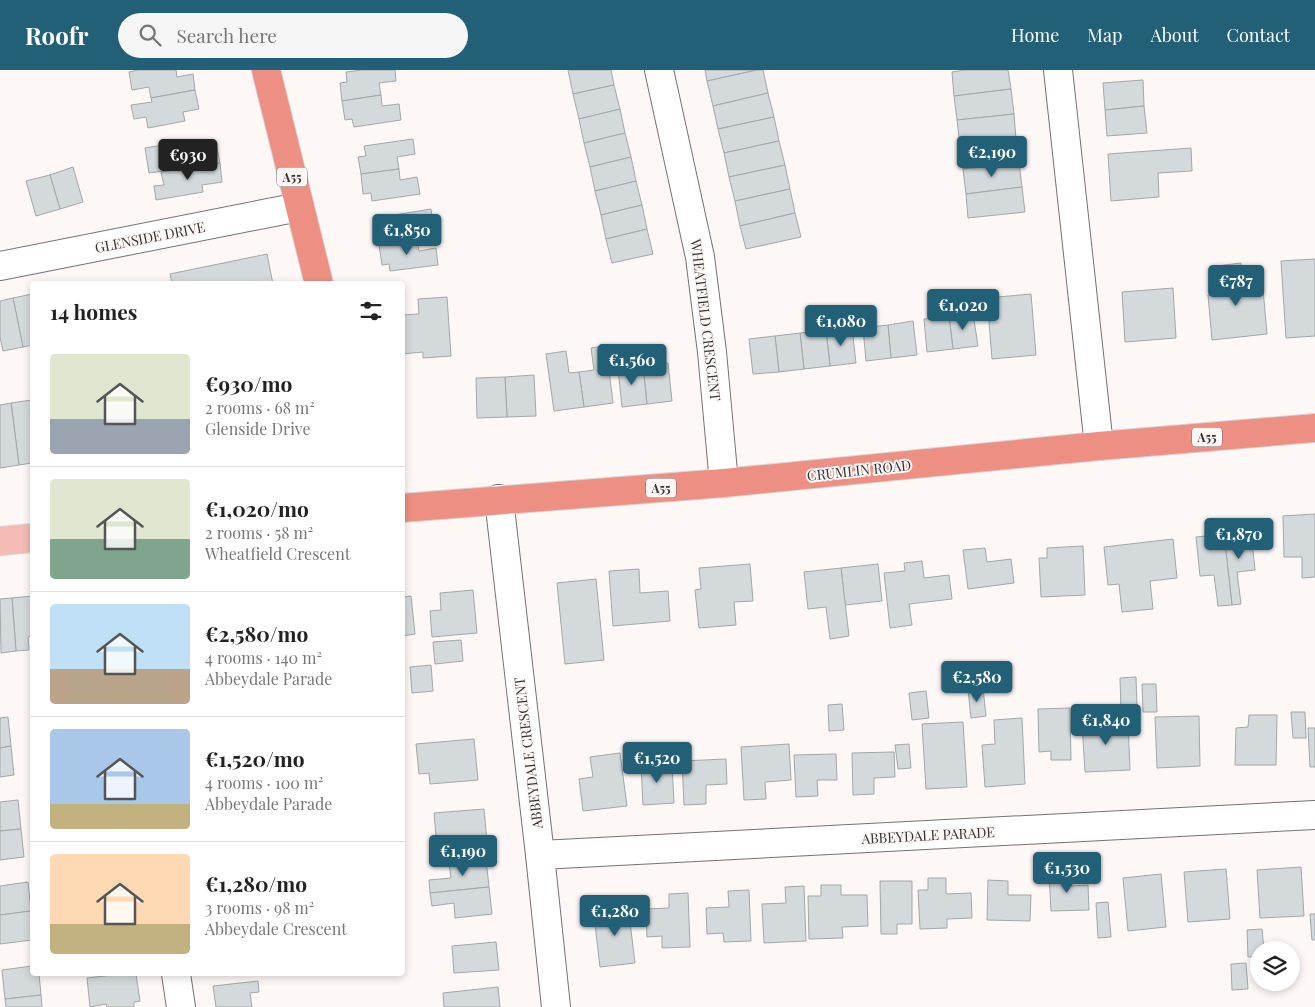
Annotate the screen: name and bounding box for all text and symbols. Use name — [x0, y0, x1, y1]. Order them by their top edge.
search box — [118, 13, 468, 58]
text: Roofr — [25, 19, 88, 51]
icon: search — [136, 21, 164, 49]
text: Search here — [176, 22, 277, 48]
text: Home — [1011, 23, 1059, 47]
text: Map — [1087, 23, 1122, 47]
text: About — [1150, 23, 1199, 47]
text: Contact — [1227, 23, 1290, 47]
pin: €2,190 — [951, 136, 1033, 178]
pin: €930 — [158, 138, 218, 181]
text: €2,190 — [968, 141, 1016, 162]
text: €930 — [169, 144, 207, 165]
road number: A55 — [277, 168, 307, 186]
pin: €1,850 — [366, 214, 448, 256]
street label: GLENSIDE DRIVE — [93, 217, 207, 257]
text: €1,850 — [383, 219, 431, 240]
street label: WHEATFIELD CRESCENT — [687, 237, 725, 402]
pin: €787 — [1206, 264, 1266, 307]
text: €787 — [1219, 270, 1253, 291]
pin: €1,020 — [922, 288, 1004, 331]
text: €1,020 — [938, 294, 988, 315]
text: 14 homes — [50, 297, 137, 325]
icon: filters — [357, 297, 385, 325]
pin: €1,080 — [800, 304, 882, 347]
text: €1,080 — [816, 310, 866, 331]
pin: €1,560 — [591, 344, 673, 386]
text: €1,560 — [608, 349, 656, 370]
text: €930/mo — [205, 369, 292, 397]
icon: home — [90, 374, 150, 434]
text: 2 rooms · 68 m² — [205, 397, 315, 418]
text: Glenside Drive — [205, 418, 311, 439]
road number: A55 — [1192, 428, 1222, 447]
street label: CRUMLIN ROAD — [806, 455, 912, 485]
road number: A55 — [646, 478, 676, 498]
text: €1,020/mo — [205, 494, 309, 522]
icon: home — [90, 499, 150, 559]
pin: €1,870 — [1198, 518, 1280, 560]
text: 2 rooms · 58 m² — [205, 522, 313, 543]
text: €1,870 — [1215, 523, 1263, 544]
text: Wheatfield Crescent — [205, 543, 350, 564]
text: €2,580/mo — [205, 619, 308, 647]
icon: home — [90, 624, 150, 684]
text: 4 rooms · 140 m² — [205, 647, 322, 668]
pin: €2,580 — [936, 660, 1018, 703]
text: €2,580 — [952, 666, 1002, 687]
text: Abbeydale Parade — [205, 668, 332, 689]
street label: ABBEYDALE CRESCENT — [509, 676, 547, 831]
pin: €1,840 — [1065, 704, 1147, 746]
text: €1,840 — [1082, 709, 1130, 730]
pin: €1,520 — [616, 742, 698, 784]
text: €1,520/mo — [205, 744, 305, 772]
text: €1,520 — [634, 747, 680, 768]
icon: home — [90, 749, 150, 809]
text: 4 rooms · 100 m² — [205, 772, 324, 793]
text: Abbeydale Parade — [205, 793, 332, 814]
street label: ABBEYDALE PARADE — [860, 822, 995, 848]
pin: €1,190 — [422, 834, 504, 877]
text: €1,190 — [440, 840, 486, 861]
pin: €1,530 — [1026, 852, 1108, 894]
text: €1,530 — [1044, 857, 1090, 878]
text: €1,280/mo — [205, 869, 307, 897]
icon: home — [90, 874, 150, 934]
pin: €1,280 — [574, 894, 656, 937]
text: 3 rooms · 98 m² — [205, 897, 314, 918]
text: €1,280 — [591, 900, 639, 921]
text: Abbeydale Crescent — [205, 918, 347, 939]
map controls — [1250, 941, 1300, 991]
button: layers — [1250, 941, 1300, 991]

